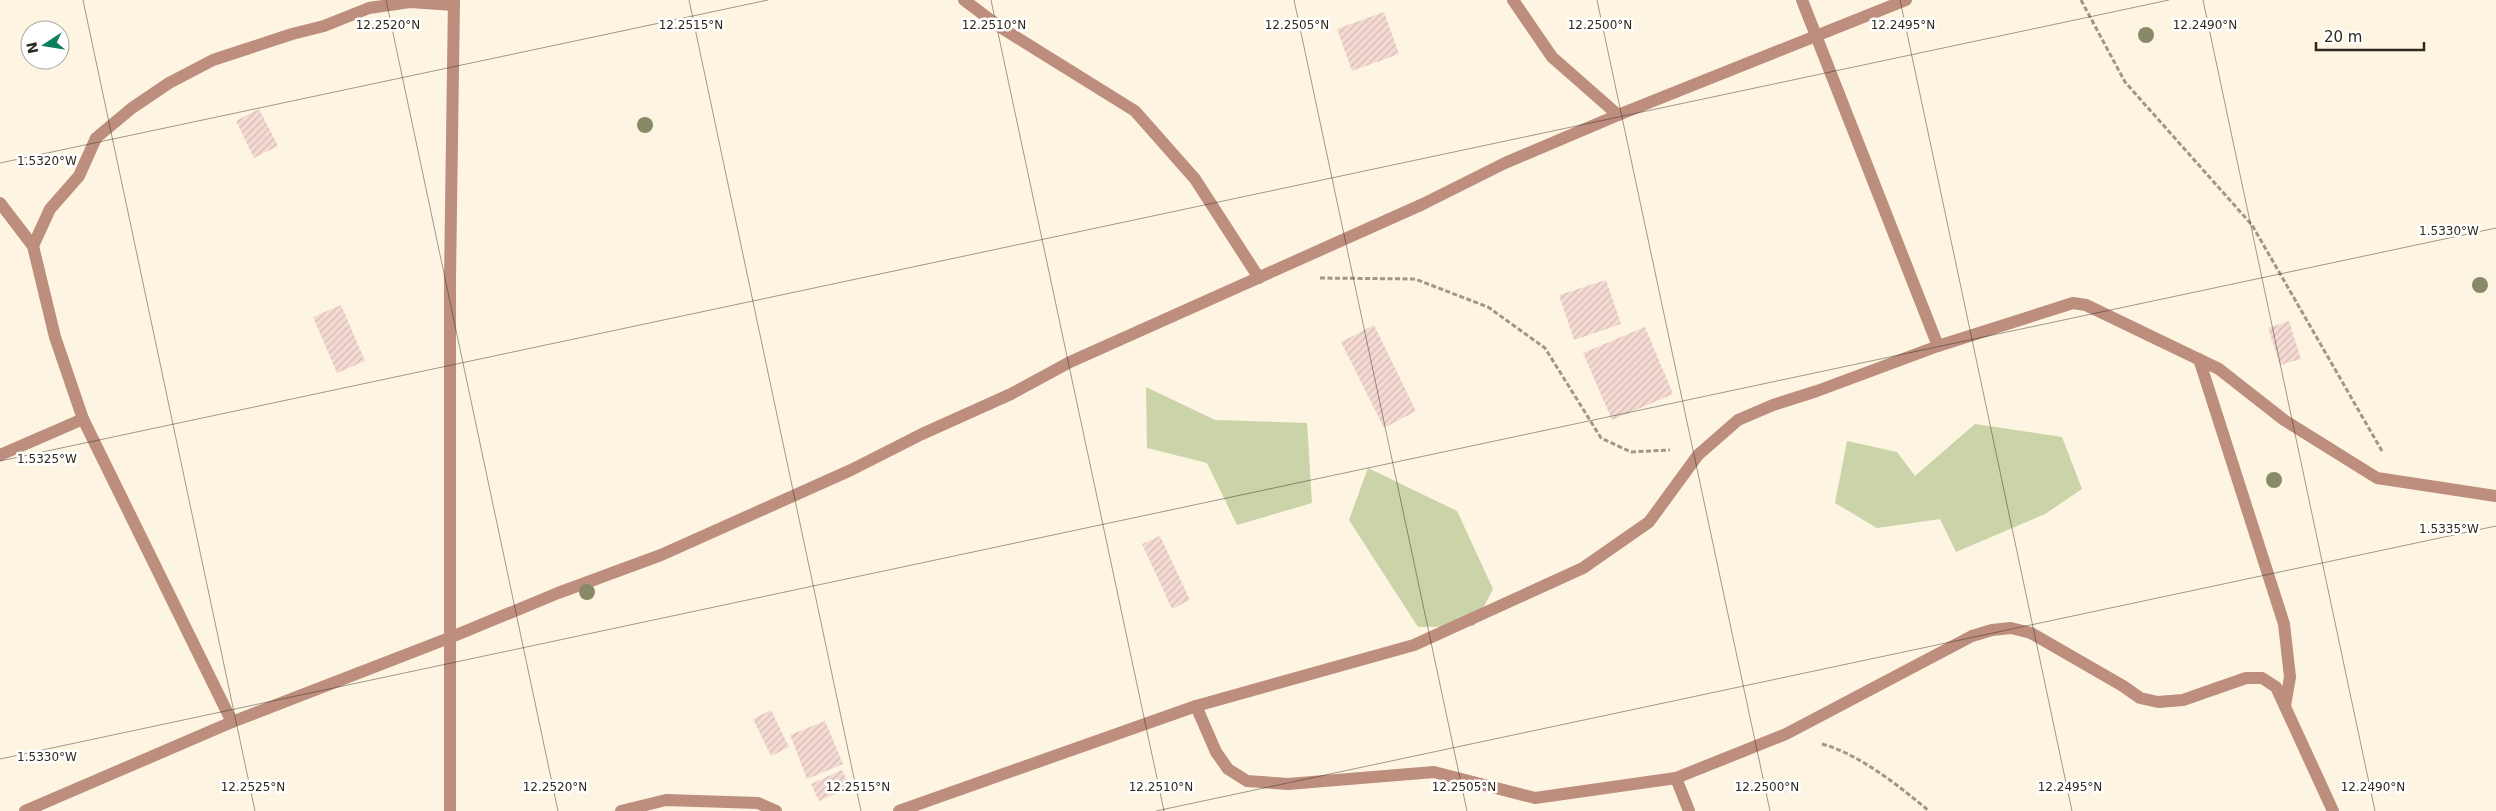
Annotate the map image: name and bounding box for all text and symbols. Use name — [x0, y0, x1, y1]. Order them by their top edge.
text: 12.2520°N — [356, 18, 420, 32]
text: 12.2515°N — [659, 18, 723, 32]
text: 12.2510°N — [962, 18, 1026, 32]
text: 12.2505°N — [1265, 18, 1329, 32]
text: 12.2500°N — [1568, 18, 1632, 32]
text: 12.2495°N — [1871, 18, 1935, 32]
text: 12.2490°N — [2173, 18, 2237, 32]
north arrow — [20, 20, 70, 70]
scale bar — [2316, 20, 2424, 52]
text: 20 m — [2324, 28, 2362, 46]
text: N — [23, 40, 41, 55]
text: 1.5320°W — [17, 154, 77, 168]
text: 1.5330°W — [2419, 224, 2479, 238]
text: 1.5325°W — [17, 452, 77, 466]
text: 1.5335°W — [2419, 522, 2479, 536]
text: 1.5330°W — [17, 750, 77, 764]
text: 12.2525°N — [221, 780, 285, 794]
text: 12.2520°N — [523, 780, 587, 794]
text: 12.2515°N — [826, 780, 890, 794]
text: 12.2510°N — [1129, 780, 1193, 794]
text: 12.2505°N — [1432, 780, 1496, 794]
text: 12.2500°N — [1735, 780, 1799, 794]
text: 12.2495°N — [2038, 780, 2102, 794]
text: 12.2490°N — [2341, 780, 2405, 794]

